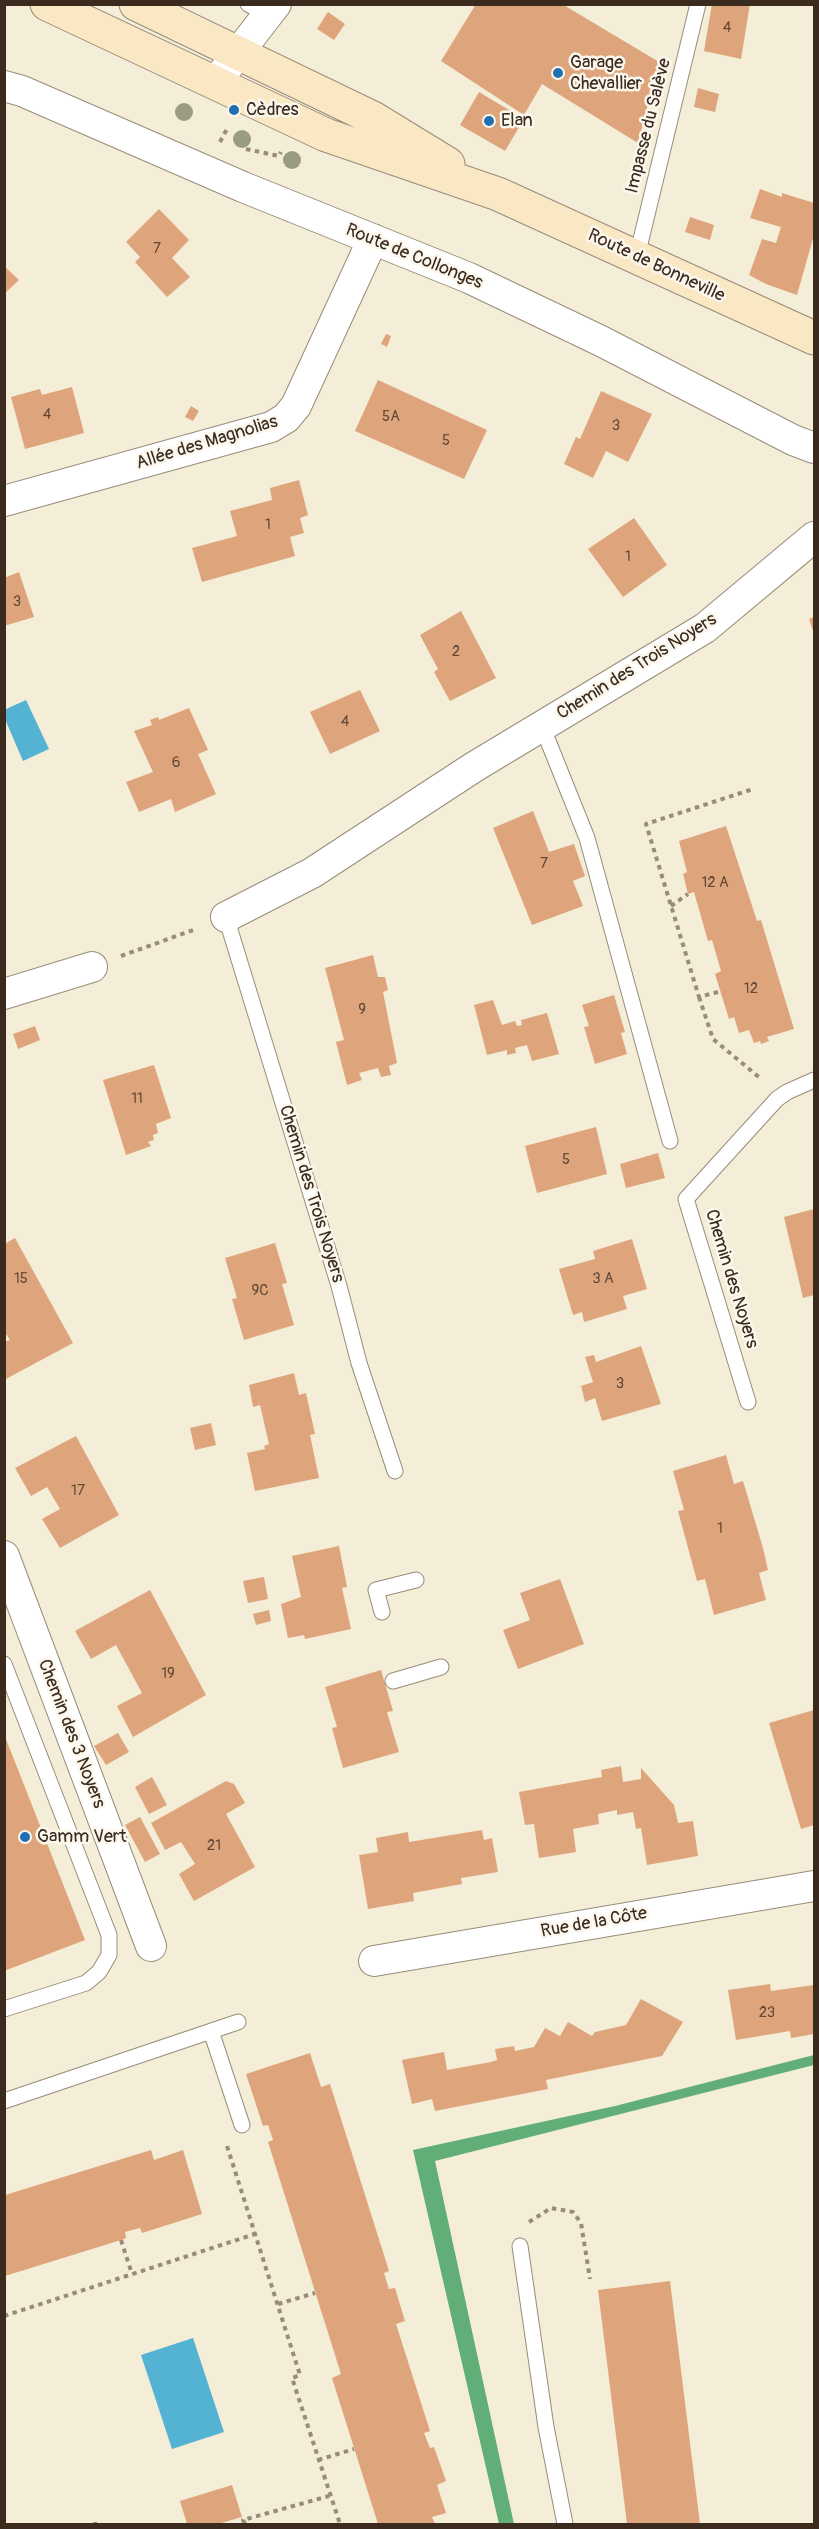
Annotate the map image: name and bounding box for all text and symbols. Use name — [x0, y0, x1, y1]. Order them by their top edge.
house number: 4 — [723, 19, 731, 37]
place label: Garage Chevallier — [570, 52, 642, 94]
street label: Impasse du Salève — [622, 56, 676, 196]
marker: Garage Chevallier — [551, 66, 565, 80]
place label: Cèdres — [246, 99, 299, 121]
marker: Cèdres — [227, 103, 241, 117]
place label: Elan — [501, 110, 533, 132]
marker: Elan — [482, 114, 496, 128]
street label: Route de Collonges — [342, 220, 486, 294]
street label: Route de Bonneville — [584, 225, 728, 307]
house number: 7 — [153, 240, 161, 258]
house number: 4 — [43, 406, 51, 424]
house number: 5A — [382, 408, 400, 426]
street label: Allée des Magnolias — [134, 411, 280, 475]
house number: 3 — [612, 417, 620, 435]
house number: 5 — [442, 432, 450, 450]
house number: 1 — [265, 516, 271, 534]
house number: 1 — [625, 548, 631, 566]
house number: 3 — [13, 593, 21, 611]
street label: Chemin des Trois Noyers — [553, 609, 721, 725]
house number: 2 — [452, 643, 460, 661]
house number: 4 — [341, 713, 349, 731]
house number: 6 — [172, 754, 180, 772]
house number: 7 — [540, 855, 548, 873]
house number: 12 A — [701, 874, 729, 892]
house number: 12 — [744, 980, 758, 998]
house number: 9 — [358, 1001, 366, 1019]
house number: 11 — [131, 1090, 143, 1108]
street label: Chemin des Trois Noyers — [274, 1103, 348, 1285]
house number: 5 — [562, 1151, 570, 1169]
street label: Chemin des Noyers — [700, 1207, 762, 1351]
house number: 15 — [14, 1270, 28, 1288]
house number: 3 A — [592, 1270, 614, 1288]
house number: 9C — [252, 1282, 268, 1300]
house number: 3 — [616, 1375, 624, 1393]
house number: 17 — [71, 1482, 85, 1500]
house number: 1 — [717, 1520, 723, 1538]
street label: Chemin des 3 Noyers — [33, 1656, 109, 1812]
house number: 19 — [161, 1665, 175, 1683]
place label: Gamm Vert — [37, 1826, 127, 1848]
marker: Gamm Vert — [18, 1830, 32, 1844]
house number: 21 — [207, 1837, 221, 1855]
street label: Rue de la Côte — [539, 1903, 649, 1943]
house number: 23 — [759, 2004, 775, 2022]

